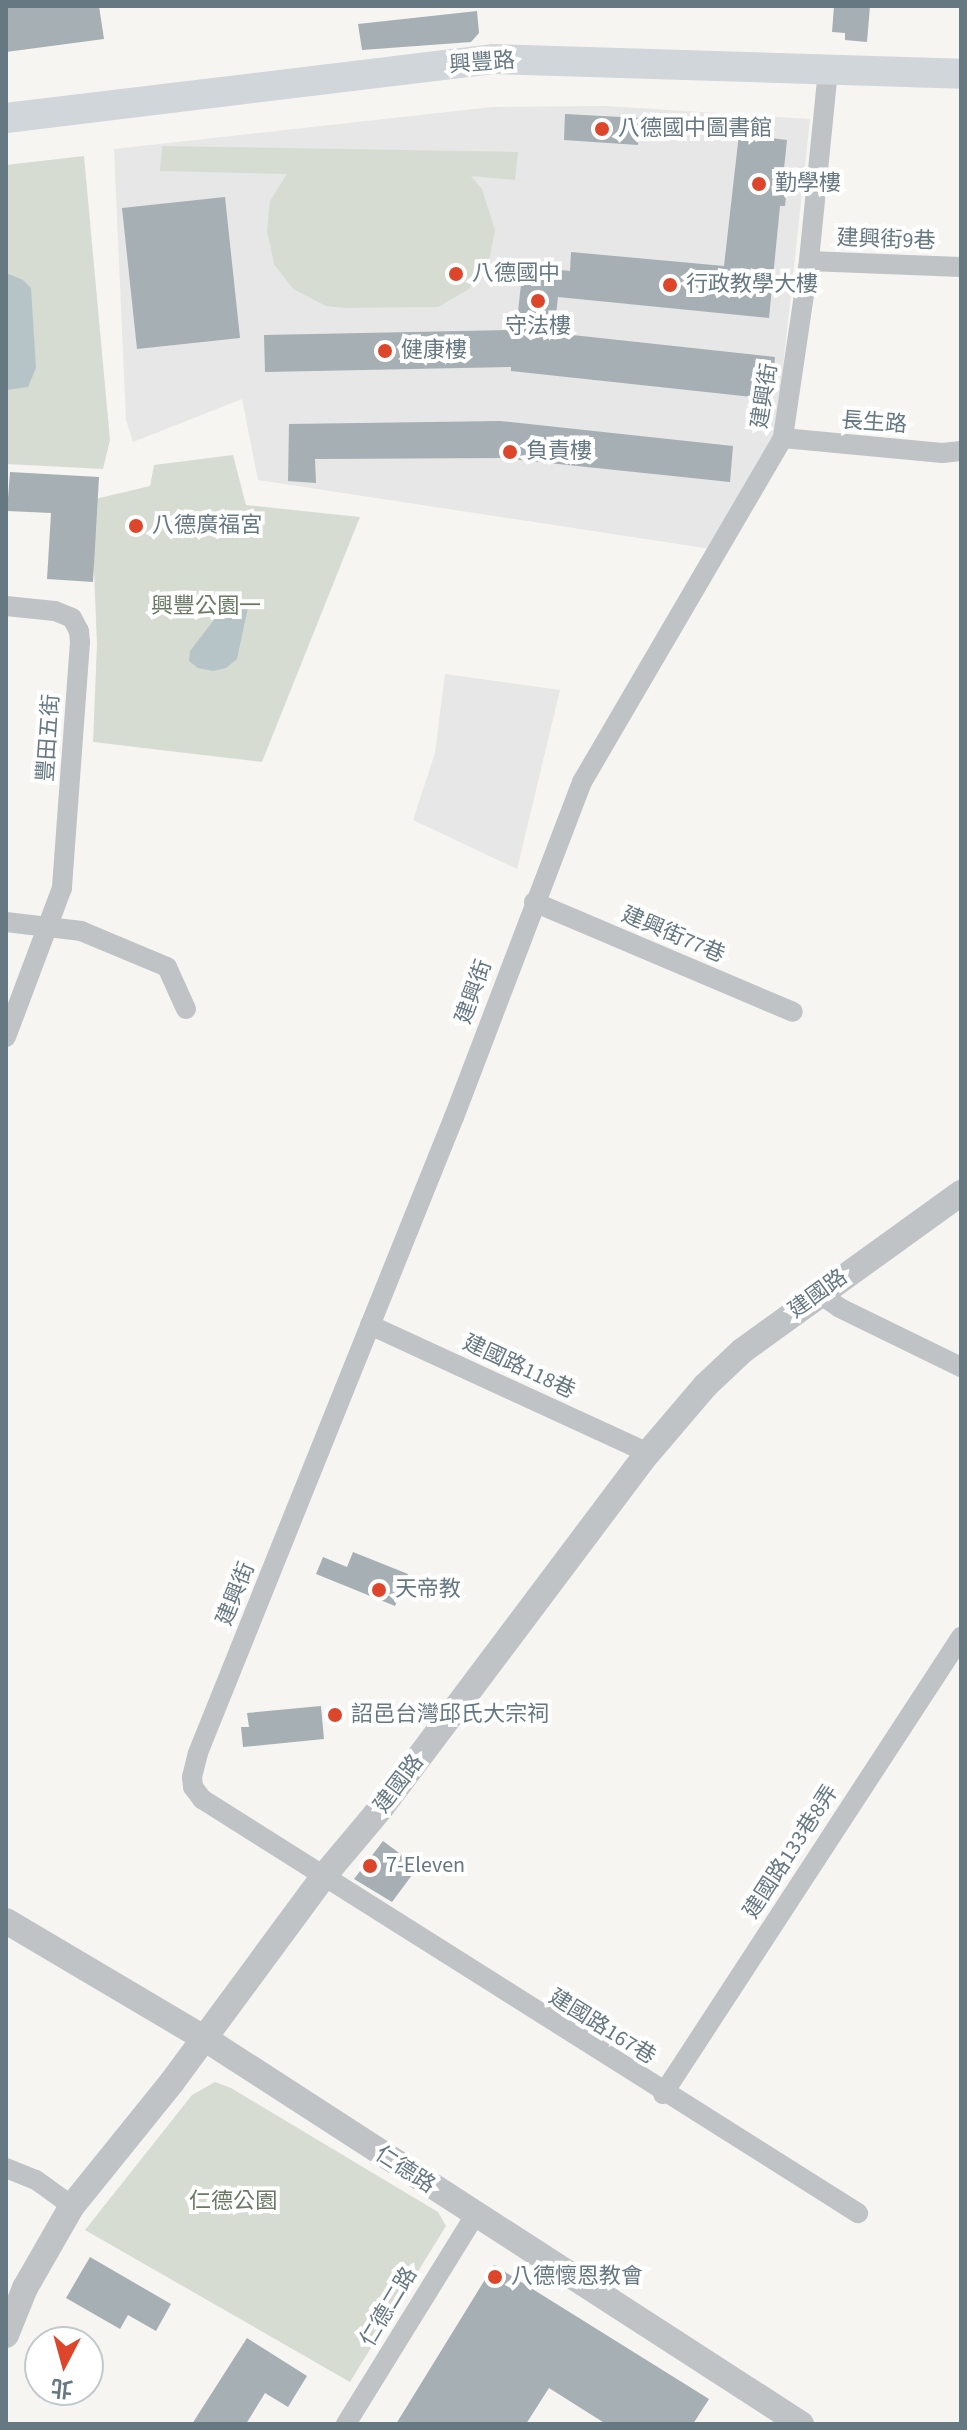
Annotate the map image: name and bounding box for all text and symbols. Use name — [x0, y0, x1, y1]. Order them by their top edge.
street label: 興豐路 — [448, 48, 516, 78]
place label: 八德國中圖書館 — [618, 116, 772, 142]
marker: 八德國中圖書館 — [593, 120, 611, 138]
place label: 勤學樓 — [775, 171, 841, 197]
marker: 勤學樓 — [750, 175, 768, 193]
street label: 建興街9巷 — [836, 225, 936, 255]
place label: 八德國中 — [472, 261, 560, 287]
marker: 八德國中 — [447, 265, 465, 283]
place label: 行政教學大樓 — [686, 272, 818, 298]
marker: 行政教學大樓 — [661, 276, 679, 294]
marker: 守法樓 — [529, 292, 547, 310]
place label: 守法樓 — [505, 314, 571, 340]
place label: 健康樓 — [401, 338, 467, 364]
marker: 健康樓 — [376, 342, 394, 360]
street label: 建興街 — [747, 361, 783, 431]
street label: 長生路 — [840, 408, 908, 438]
place label: 負責樓 — [526, 439, 592, 465]
marker: 負責樓 — [501, 443, 519, 461]
place label: 八德廣福宮 — [152, 513, 262, 539]
marker: 八德廣福宮 — [127, 517, 145, 535]
park label: 興豐公園一 — [151, 594, 261, 620]
street label: 豐田五街 — [33, 693, 65, 783]
street label: 建興街77巷 — [617, 901, 729, 969]
street label: 建興街 — [450, 956, 498, 1028]
street label: 建國路 — [784, 1264, 852, 1324]
street label: 建國路118巷 — [459, 1330, 579, 1404]
street label: 建興街 — [211, 1558, 261, 1630]
place label: 天帝教 — [395, 1577, 461, 1603]
marker: 天帝教 — [370, 1581, 388, 1599]
place label: 詔邑台灣邱氏大宗祠 — [351, 1702, 549, 1728]
marker: 詔邑台灣邱氏大宗祠 — [326, 1706, 344, 1724]
street label: 建國路 — [369, 1750, 429, 1818]
street label: 建國路133巷8弄 — [738, 1780, 844, 1924]
place label: 7-Eleven — [386, 1853, 465, 1879]
marker: 7-Eleven — [361, 1857, 379, 1875]
street label: 建國路167巷 — [544, 1984, 660, 2070]
street label: 仁德路 — [370, 2141, 440, 2199]
park label: 仁德公園 — [189, 2189, 277, 2215]
street label: 仁德二路 — [355, 2262, 423, 2352]
place label: 八德懷恩教會 — [511, 2264, 643, 2290]
marker: 八德懷恩教會 — [486, 2268, 504, 2286]
north arrow — [24, 2326, 104, 2406]
text: 北 — [49, 2371, 74, 2405]

